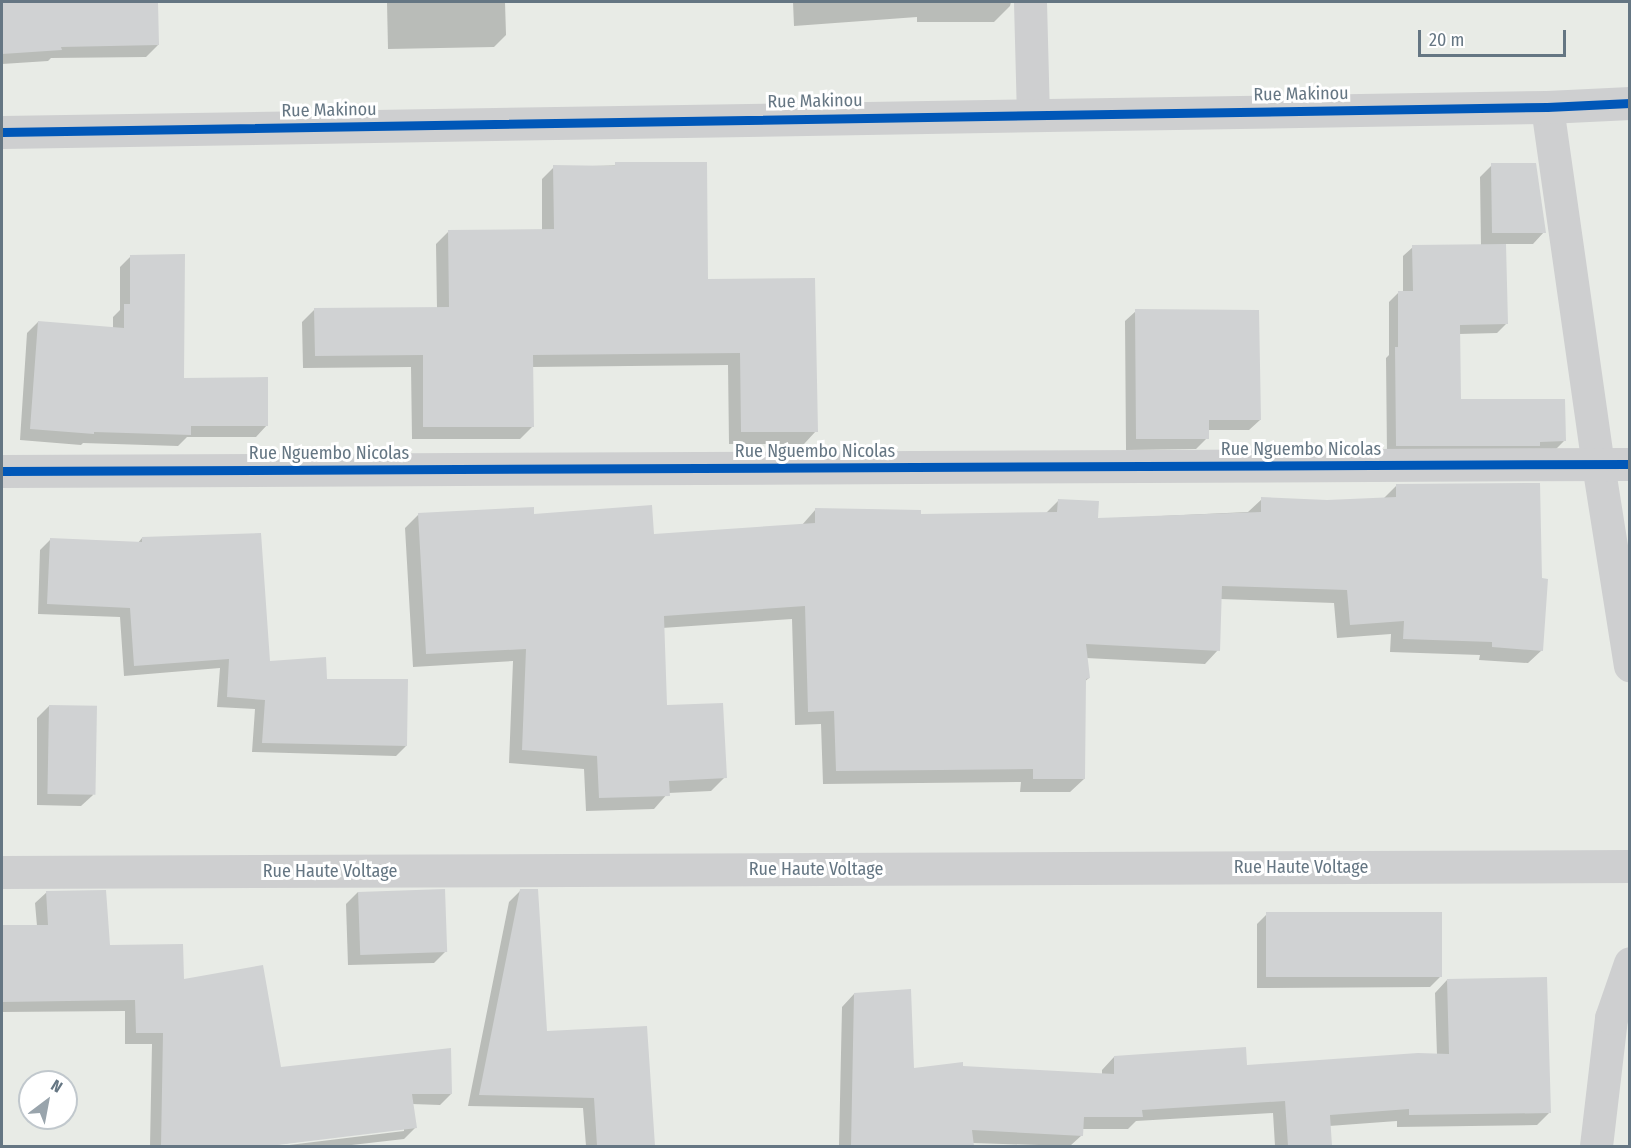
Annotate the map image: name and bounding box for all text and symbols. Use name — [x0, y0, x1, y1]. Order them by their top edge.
scale bar — [1421, 18, 1570, 56]
text: 20 m — [1429, 29, 1464, 51]
street label: Rue Makinou — [1253, 82, 1349, 106]
street label: Rue Makinou — [767, 89, 863, 113]
street label: Rue Makinou — [281, 98, 377, 122]
street label: Rue Nguembo Nicolas — [1221, 438, 1381, 460]
street label: Rue Nguembo Nicolas — [735, 440, 895, 462]
street label: Rue Nguembo Nicolas — [249, 442, 409, 464]
street label: Rue Haute Voltage — [1234, 856, 1368, 878]
street label: Rue Haute Voltage — [749, 858, 883, 880]
street label: Rue Haute Voltage — [263, 860, 397, 882]
north arrow — [18, 1070, 78, 1130]
text: N — [48, 1075, 66, 1097]

